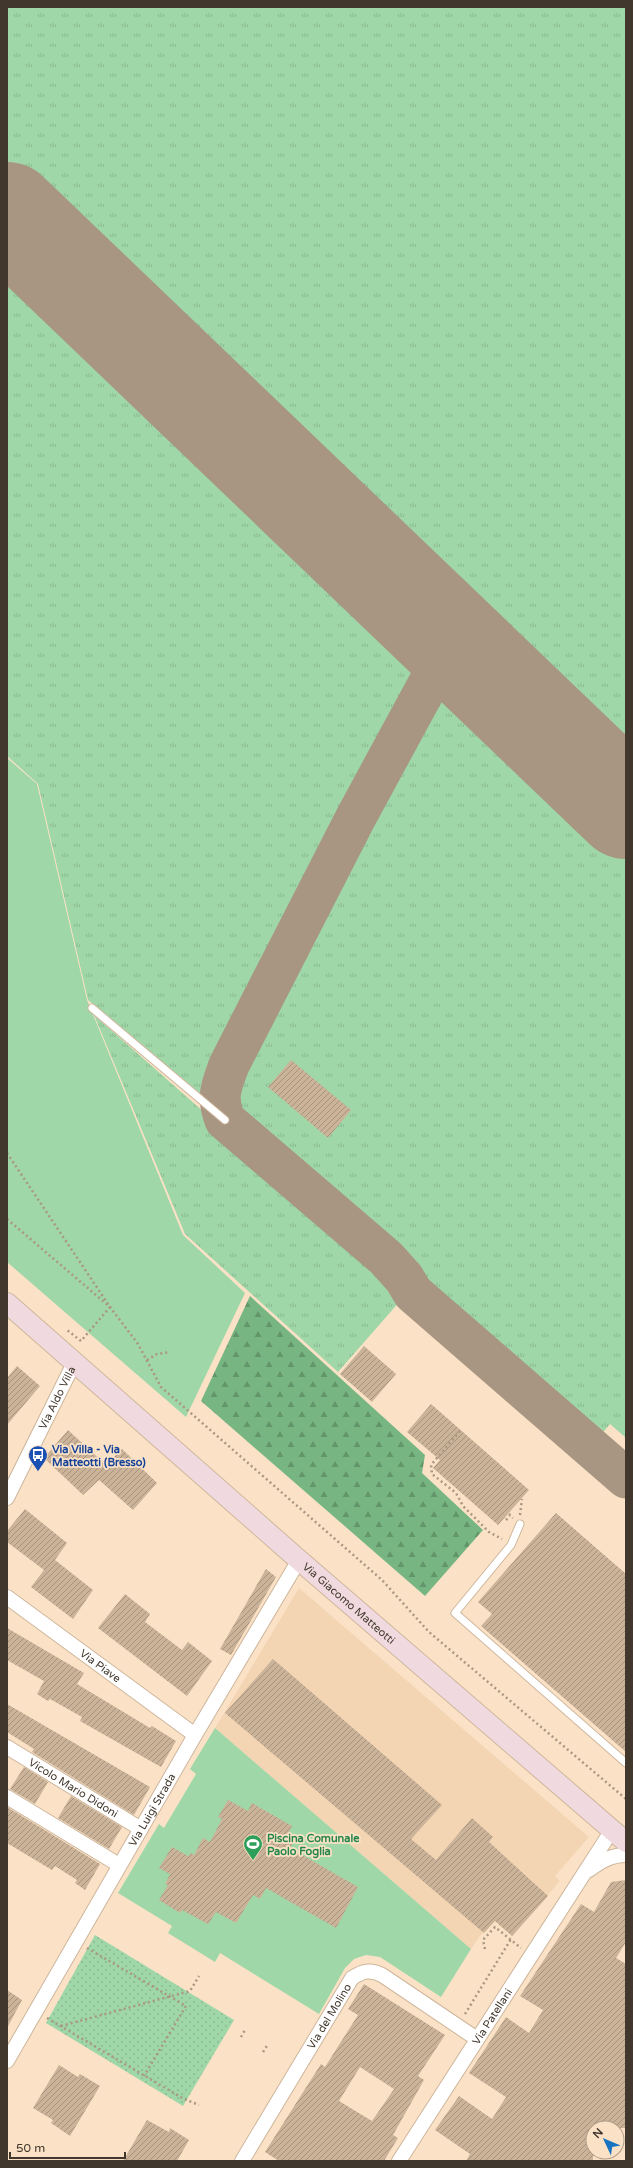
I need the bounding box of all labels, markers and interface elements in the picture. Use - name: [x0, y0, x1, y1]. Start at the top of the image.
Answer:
- street label: Via Aldo Villa: [36, 1364, 78, 1432]
- place label: Via Villa - Via Matteotti (Bresso): [52, 1443, 146, 1469]
- bus stop icon: Via Villa - Via Matteotti (Bresso): [27, 1444, 49, 1472]
- street label: Via Giacomo Matteotti: [300, 1560, 398, 1647]
- street label: Via Piave: [77, 1647, 123, 1685]
- street label: Vicolo Mario Didoni: [26, 1756, 120, 1820]
- street label: Via Luigi Strada: [126, 1771, 178, 1849]
- place label: Piscina Comunale Paolo Foglia: [267, 1832, 360, 1859]
- sports icon: Piscina Comunale Paolo Foglia: [242, 1833, 264, 1861]
- street label: Via del Molino: [305, 1981, 354, 2052]
- street label: Via Patellani: [470, 1986, 515, 2047]
- north arrow: [585, 2120, 625, 2160]
- text: N: [590, 2126, 606, 2141]
- scale bar: [10, 2134, 125, 2160]
- text: 50 m: [16, 2141, 45, 2155]

